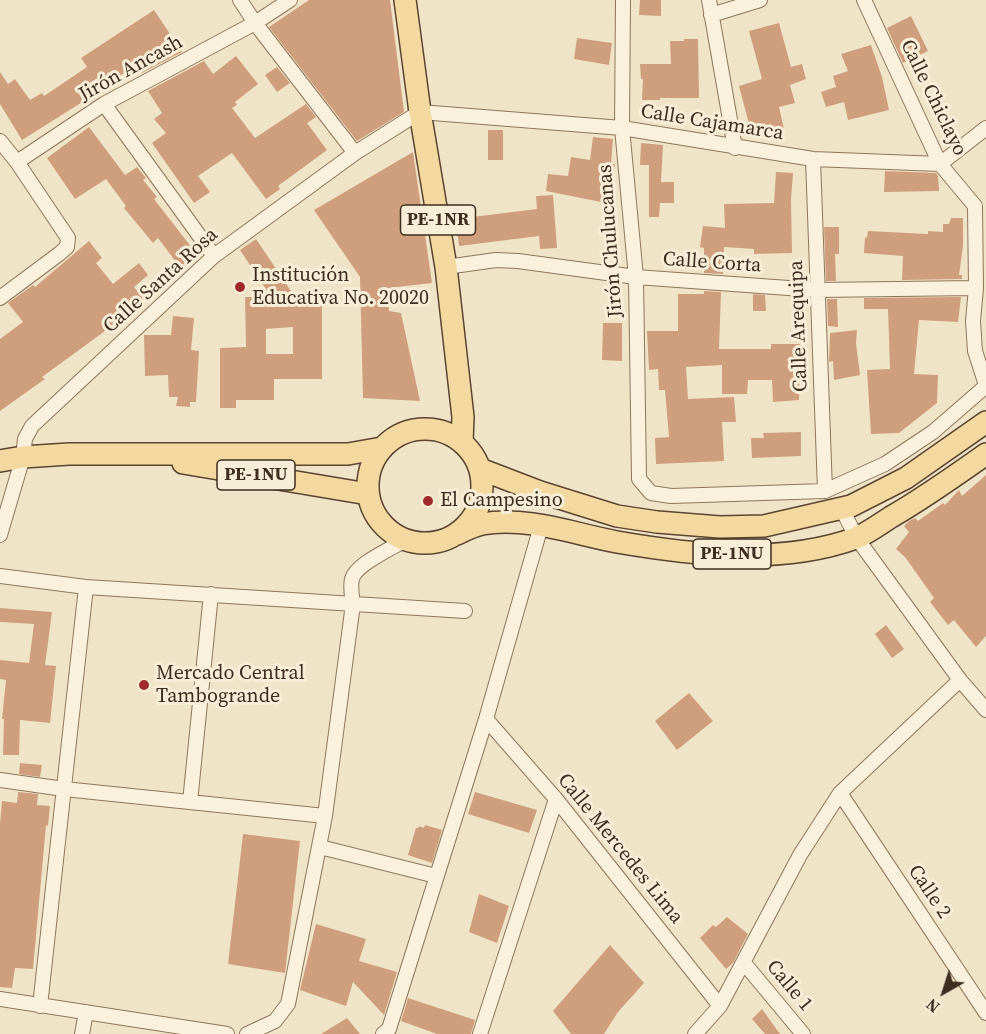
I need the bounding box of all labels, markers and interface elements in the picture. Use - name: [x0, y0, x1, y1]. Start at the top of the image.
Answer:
- street label: Jirón Ancash: [75, 31, 187, 107]
- street label: Calle Chiclayo: [895, 36, 971, 160]
- street label: Calle Cajamarca: [639, 100, 785, 146]
- street label: Jirón Chulucanas: [594, 164, 628, 318]
- road number: PE-1NR: [400, 205, 476, 235]
- street label: Calle Santa Rosa: [99, 223, 223, 339]
- street label: Calle Corta: [662, 248, 762, 278]
- street label: Calle Arequipa: [785, 260, 813, 392]
- place label: Institución Educativa No. 20020: [252, 264, 429, 311]
- marker: Institución Educativa No. 20020: [233, 280, 247, 294]
- road number: PE-1NU: [217, 460, 295, 490]
- place label: El Campesino: [440, 489, 563, 513]
- marker: El Campesino: [421, 494, 435, 508]
- road number: PE-1NU: [693, 539, 771, 569]
- place label: Mercado Central Tambogrande: [156, 662, 305, 709]
- marker: Mercado Central Tambogrande: [137, 678, 151, 692]
- street label: Calle Mercedes Lima: [552, 769, 688, 929]
- street label: Calle 2: [902, 861, 956, 923]
- street label: Calle 1: [761, 955, 817, 1017]
- north arrow: [914, 962, 974, 1022]
- text: N: [921, 994, 944, 1018]

